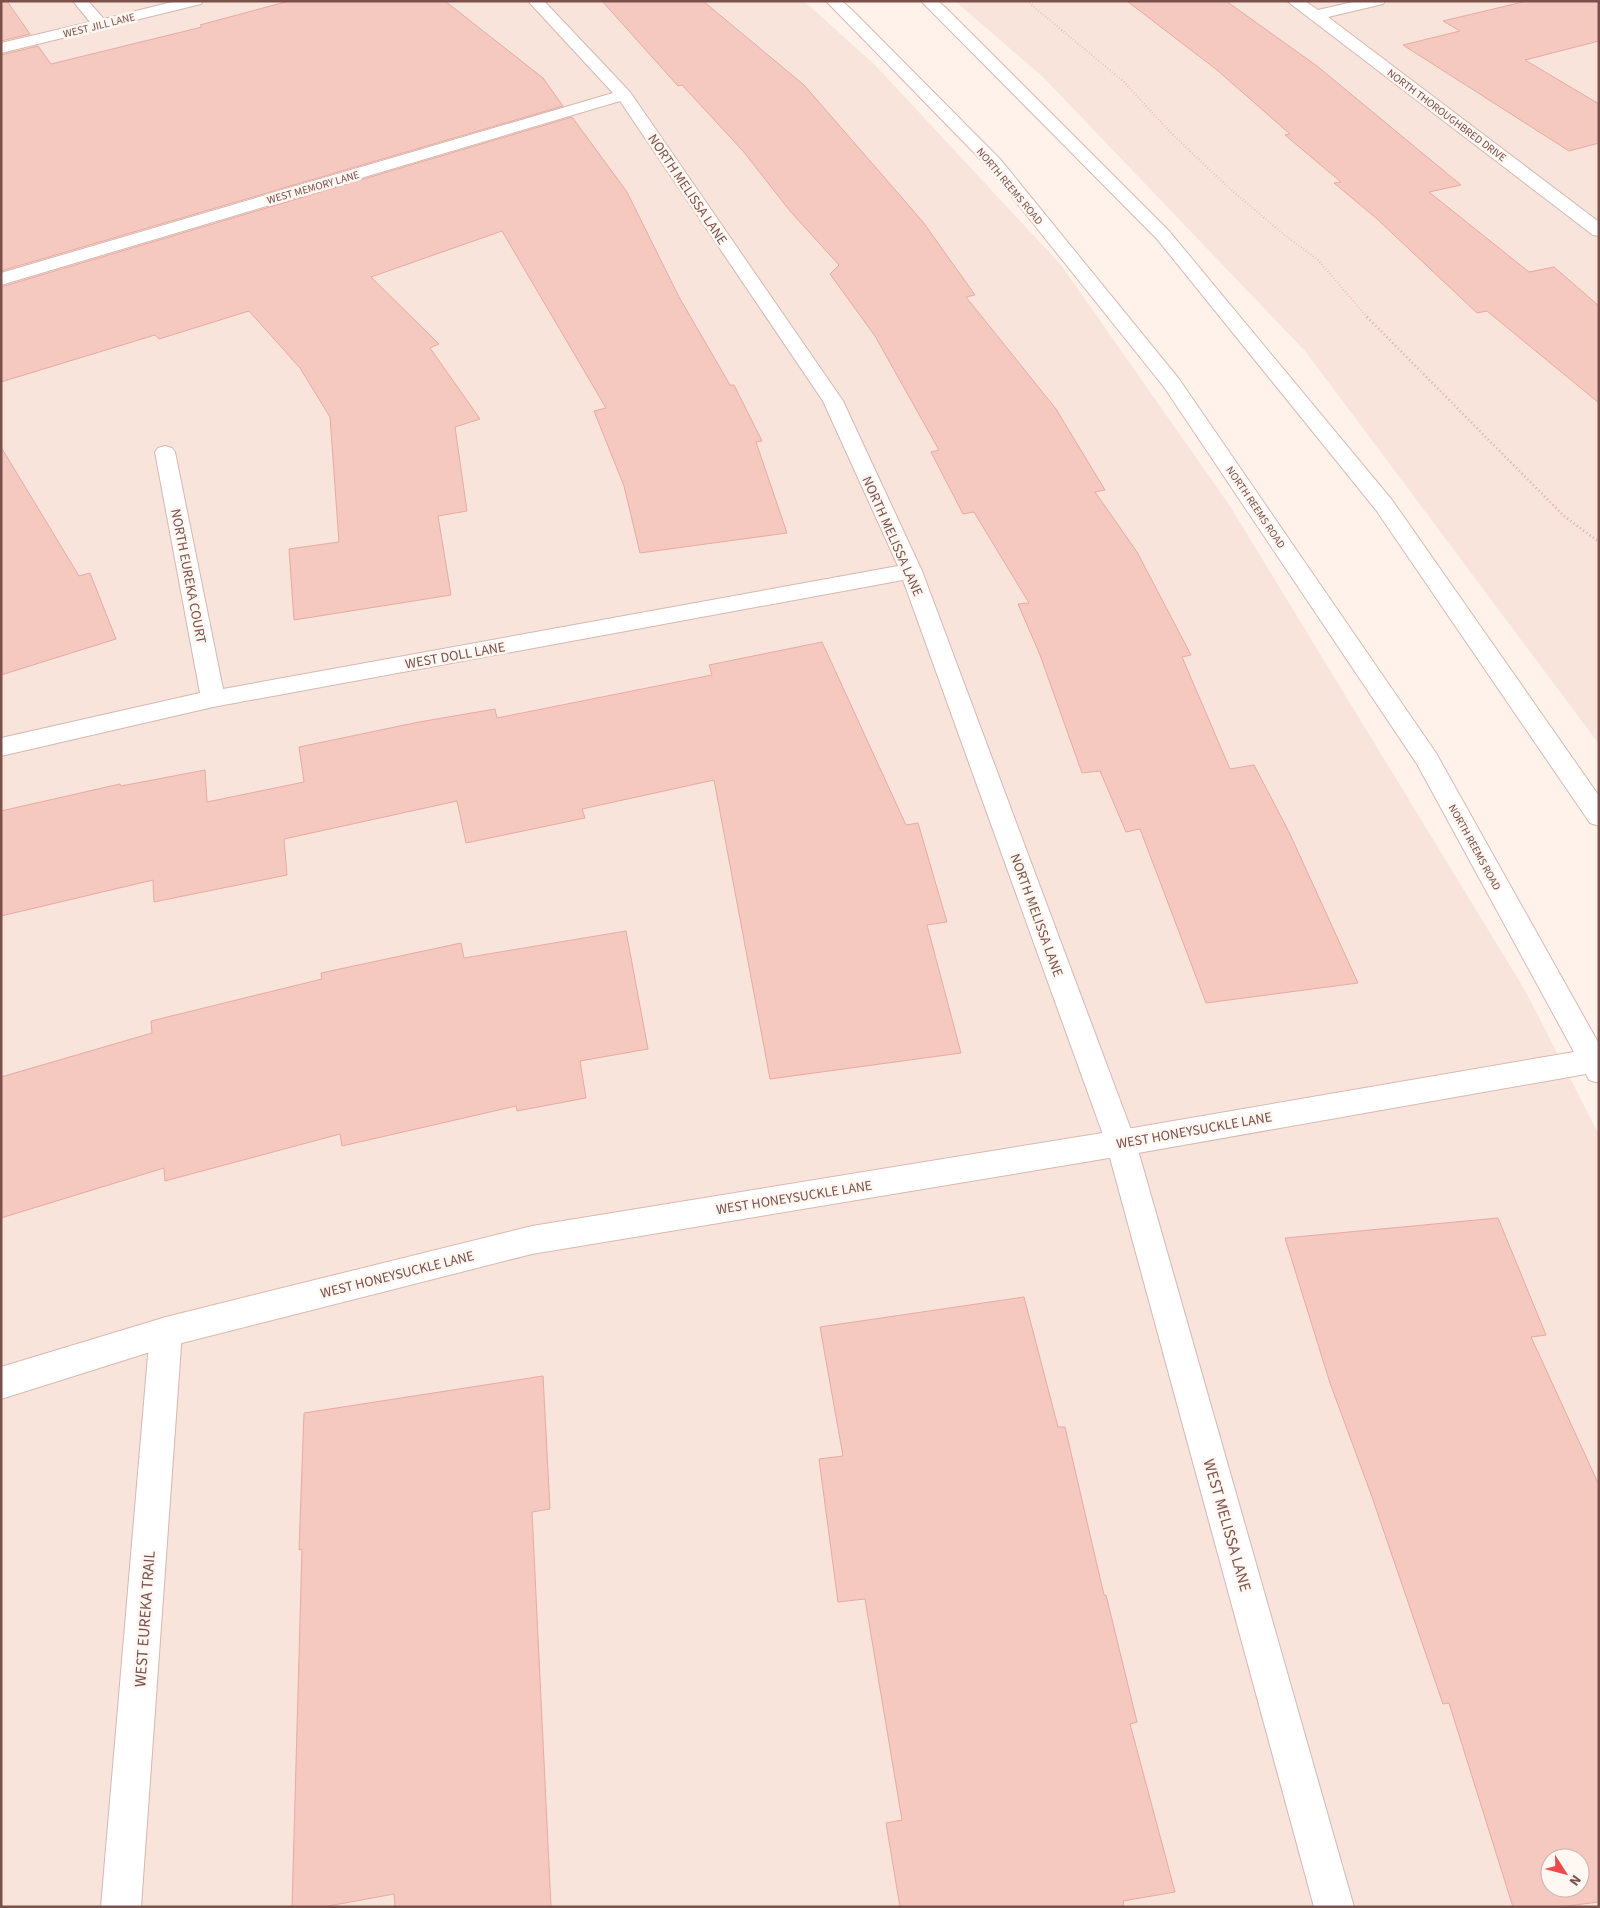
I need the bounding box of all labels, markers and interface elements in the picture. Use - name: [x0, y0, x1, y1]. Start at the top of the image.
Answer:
- street label: WEST JILL LANE: [62, 9, 137, 42]
- street label: NORTH THOROUGHBRED DRIVE: [1384, 66, 1510, 165]
- street label: NORTH MELISSA LANE: [643, 130, 732, 249]
- street label: NORTH REEMS ROAD: [973, 145, 1046, 228]
- street label: WEST MEMORY LANE: [265, 167, 361, 208]
- street label: NORTH REEMS ROAD: [1223, 463, 1289, 551]
- street label: NORTH MELISSA LANE: [857, 473, 928, 600]
- street label: NORTH EUREKA COURT: [165, 507, 211, 646]
- street label: WEST DOLL LANE: [404, 637, 507, 675]
- street label: NORTH REEMS ROAD: [1445, 802, 1504, 893]
- street label: NORTH MELISSA LANE: [1004, 851, 1068, 980]
- street label: WEST HONEYSUCKLE LANE: [1115, 1107, 1274, 1155]
- street label: WEST HONEYSUCKLE LANE: [715, 1176, 874, 1220]
- street label: WEST HONEYSUCKLE LANE: [318, 1246, 476, 1304]
- street label: WEST MELISSA LANE: [1198, 1456, 1257, 1594]
- street label: WEST EUREKA TRAIL: [129, 1550, 161, 1688]
- north arrow: [1540, 1848, 1590, 1898]
- text: N: [1564, 1870, 1586, 1890]

